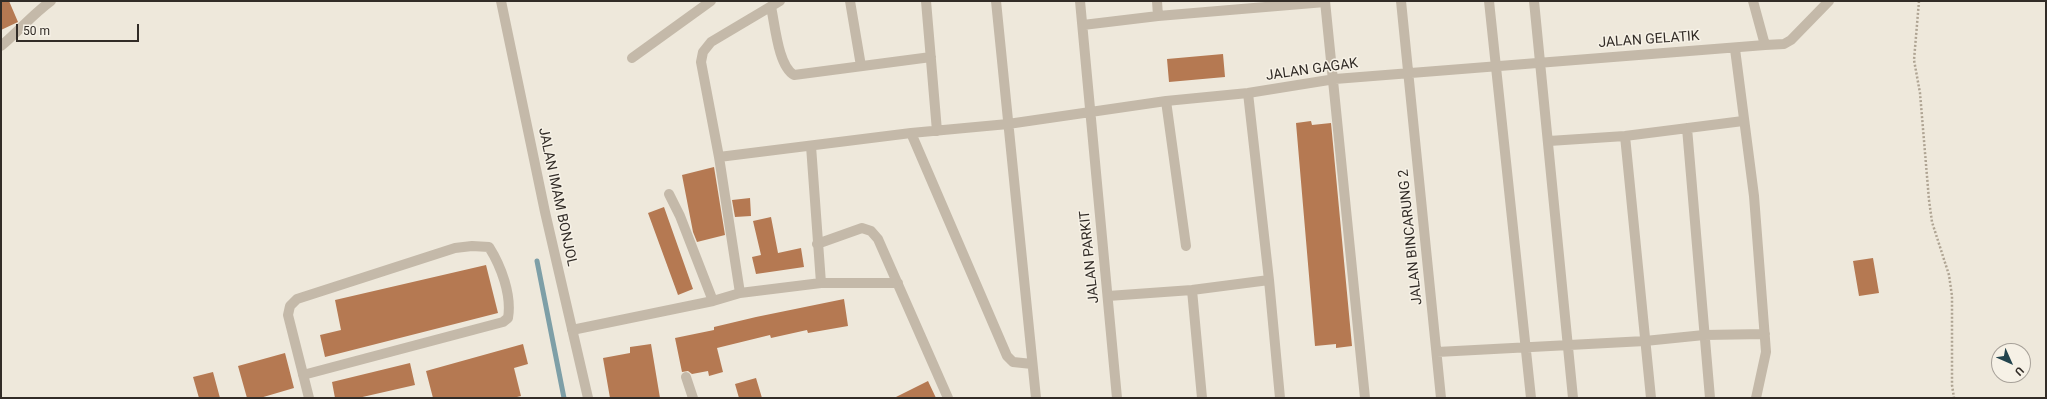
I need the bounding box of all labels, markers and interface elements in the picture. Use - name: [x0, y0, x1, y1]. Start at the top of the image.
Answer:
- scale bar: [18, 16, 141, 42]
- text: 50 m: [23, 24, 50, 38]
- street label: JALAN GELATIK: [1598, 28, 1700, 52]
- street label: JALAN GAGAK: [1265, 55, 1359, 85]
- street label: JALAN IMAM BONJOL: [534, 126, 580, 268]
- street label: JALAN BINCARUNG 2: [1396, 168, 1426, 306]
- street label: JALAN PARKIT: [1077, 210, 1103, 304]
- north arrow: [1991, 343, 2031, 383]
- text: U: [2012, 364, 2026, 378]

